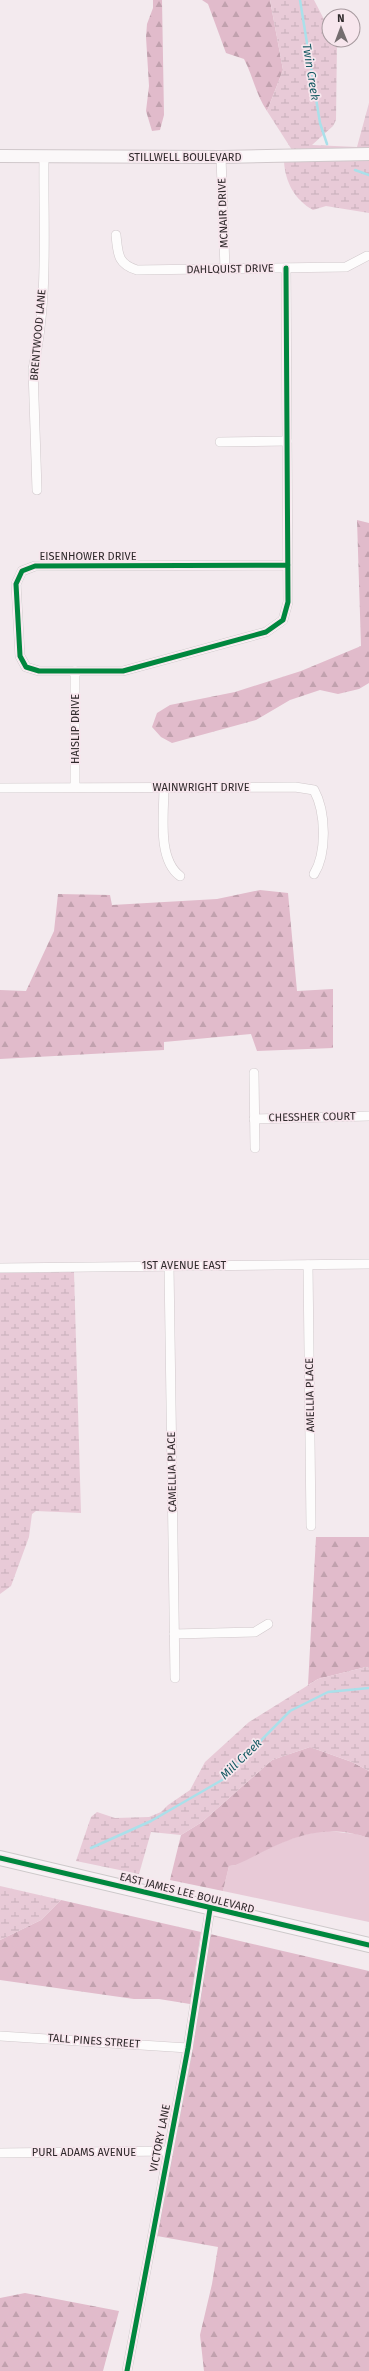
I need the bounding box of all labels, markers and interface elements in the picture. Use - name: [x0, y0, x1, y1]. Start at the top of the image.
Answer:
- north arrow: [321, 8, 361, 48]
- text: N: [337, 12, 345, 25]
- water label: Twin Creek: [300, 43, 322, 102]
- street label: STILLWELL BOULEVARD: [129, 151, 242, 164]
- street label: MCNAIR DRIVE: [215, 178, 231, 248]
- street label: DAHLQUIST DRIVE: [186, 262, 274, 276]
- street label: BRENTWOOD LANE: [28, 289, 48, 381]
- street label: EISENHOWER DRIVE: [39, 550, 137, 563]
- street label: HAISLIP DRIVE: [69, 694, 82, 764]
- street label: WAINWRIGHT DRIVE: [152, 781, 250, 794]
- street label: CHESSHER COURT: [268, 1110, 356, 1124]
- street label: 1ST AVENUE EAST: [142, 1259, 227, 1272]
- street label: AMELLIA PLACE: [303, 1358, 317, 1432]
- street label: CAMELLIA PLACE: [165, 1432, 179, 1512]
- water label: Mill Creek: [217, 1736, 265, 1782]
- street label: EAST JAMES LEE BOULEVARD: [118, 1870, 256, 1916]
- street label: TALL PINES STREET: [47, 2031, 141, 2051]
- street label: VICTORY LANE: [147, 2103, 173, 2173]
- street label: PURL ADAMS AVENUE: [32, 2146, 136, 2159]

